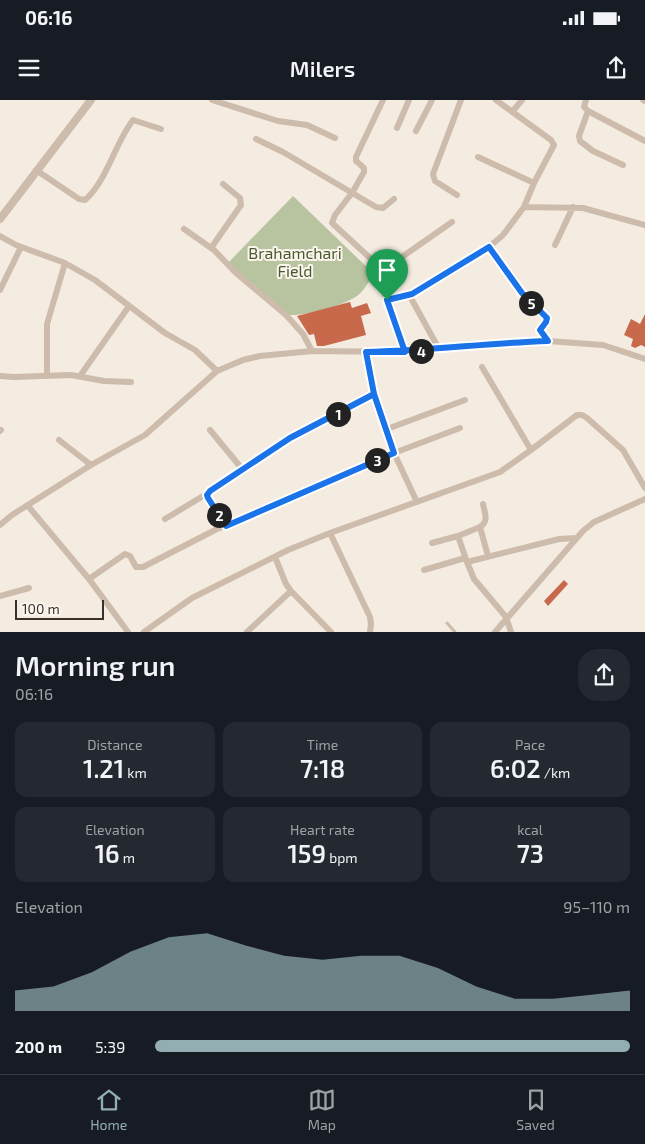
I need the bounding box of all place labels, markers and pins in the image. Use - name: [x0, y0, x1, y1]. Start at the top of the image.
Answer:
- pin: [366, 249, 408, 300]
- pin: 5: [518, 290, 544, 316]
- pin: 4: [408, 338, 434, 364]
- pin: 1: [326, 402, 350, 426]
- pin: 3: [364, 448, 390, 472]
- pin: 2: [206, 502, 232, 528]

